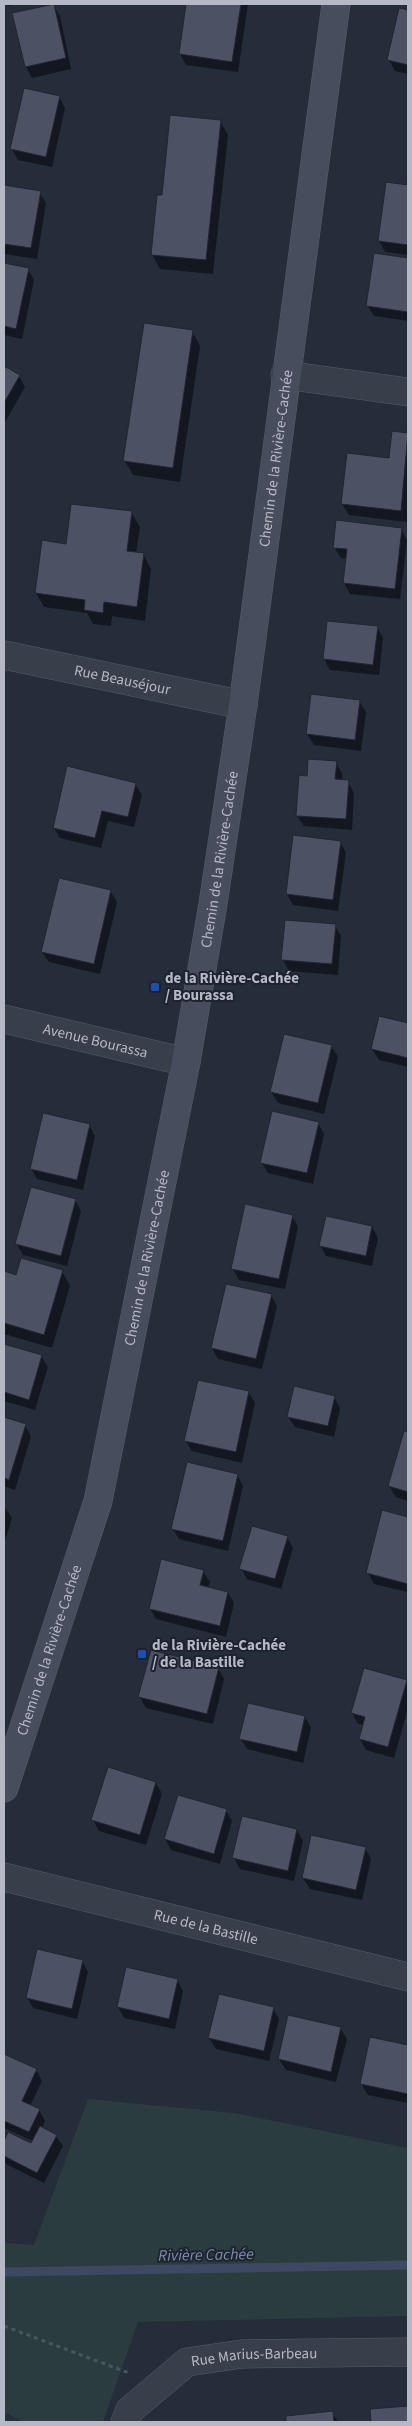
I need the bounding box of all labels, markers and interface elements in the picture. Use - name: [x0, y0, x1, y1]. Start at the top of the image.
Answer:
- street label: Chemin de la Rivière-Cachée: [254, 369, 298, 548]
- street label: Rue Beauséjour: [72, 660, 173, 701]
- street label: Chemin de la Rivière-Cachée: [196, 770, 244, 950]
- place label: de la Rivière-Cachée / Bourassa: [165, 968, 299, 1006]
- marker: de la Rivière-Cachée / Bourassa: [149, 981, 161, 993]
- street label: Avenue Bourassa: [41, 1019, 150, 1064]
- street label: Chemin de la Rivière-Cachée: [119, 1168, 175, 1348]
- street label: Chemin de la Rivière-Cachée: [12, 1562, 87, 1738]
- place label: de la Rivière-Cachée / de la Bastille: [152, 1635, 286, 1673]
- marker: de la Rivière-Cachée / de la Bastille: [136, 1648, 148, 1660]
- street label: Rue de la Bastille: [151, 1904, 260, 1950]
- water label: Rivière Cachée: [158, 2243, 254, 2267]
- street label: Rue Marius-Barbeau: [190, 2343, 317, 2372]

